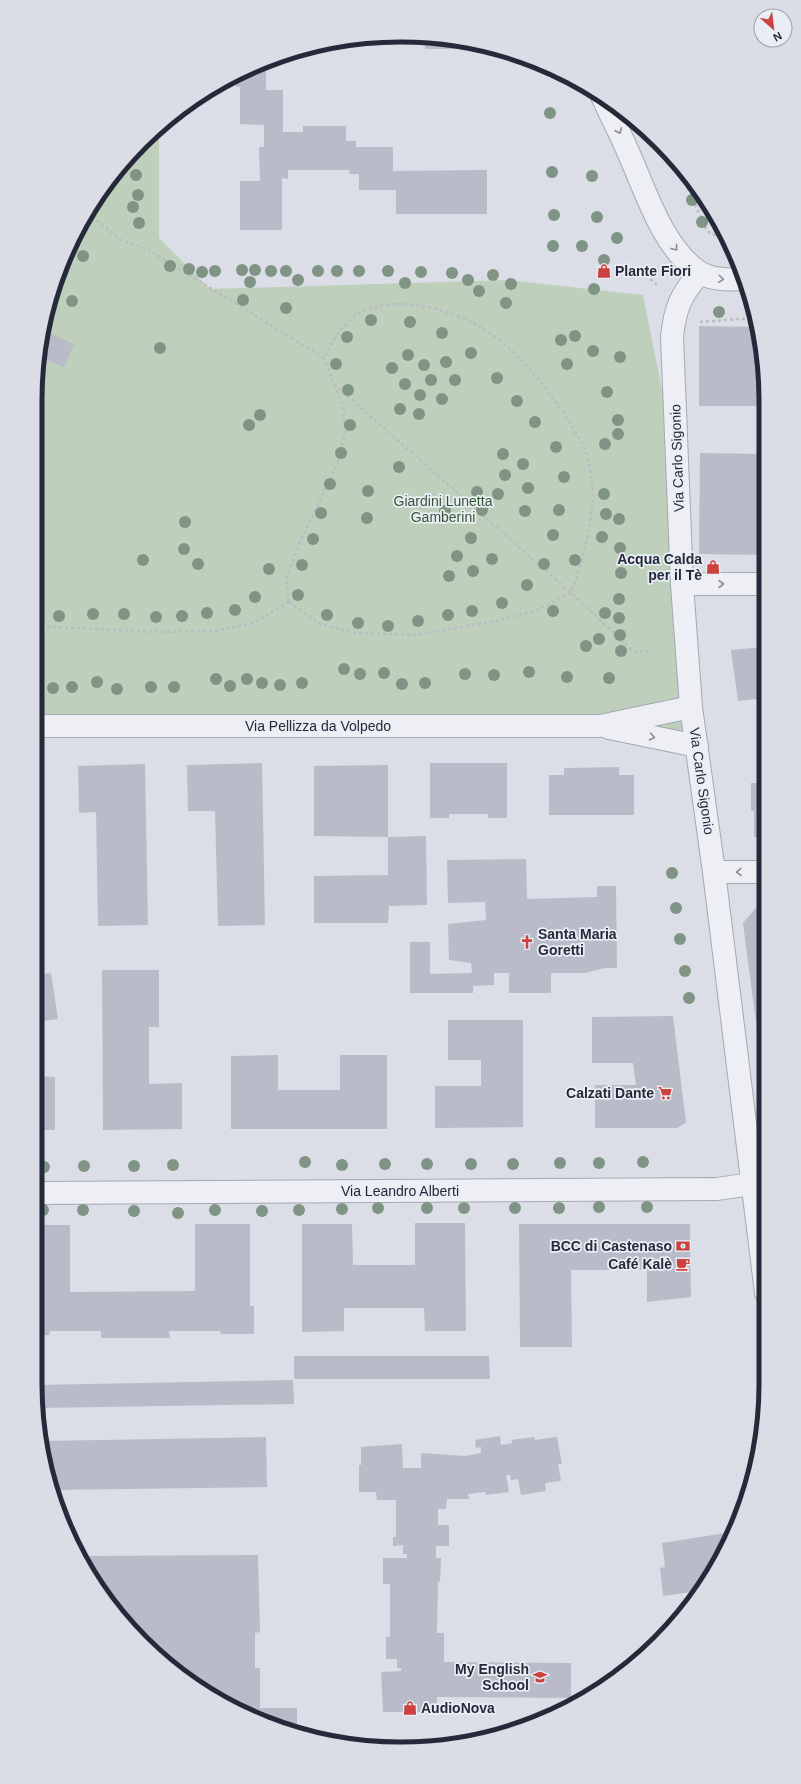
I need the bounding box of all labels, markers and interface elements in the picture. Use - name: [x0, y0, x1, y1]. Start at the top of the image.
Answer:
- north arrow: [753, 8, 793, 48]
- text: N: [771, 30, 784, 44]
- one-way arrow: [614, 127, 622, 135]
- one-way arrow: [670, 244, 677, 251]
- shop icon: Plante Fiori: [596, 263, 612, 279]
- place label: Plante Fiori: [615, 263, 691, 279]
- one-way arrow: [718, 274, 724, 283]
- street label: Via Carlo Sigonio: [667, 404, 687, 512]
- park label: Giardini Lunetta Gamberini: [394, 493, 493, 525]
- place label: Acqua Calda per il Tè: [617, 551, 702, 583]
- shop icon: Acqua Calda per il Tè: [705, 559, 721, 575]
- one-way arrow: [718, 580, 724, 588]
- street label: Via Pellizza da Volpedo: [245, 718, 391, 734]
- street label: Via Carlo Sigonio: [687, 726, 717, 836]
- one-way arrow: [649, 733, 655, 741]
- one-way arrow: [736, 868, 742, 876]
- place label: Santa Maria Goretti: [538, 926, 617, 958]
- church icon: Santa Maria Goretti: [519, 934, 535, 950]
- place label: Calzati Dante: [566, 1085, 654, 1101]
- supermarket icon: Calzati Dante: [657, 1085, 673, 1101]
- street label: Via Leandro Alberti: [341, 1183, 459, 1199]
- place label: BCC di Castenaso: [551, 1238, 672, 1254]
- bank icon: BCC di Castenaso: [675, 1238, 691, 1254]
- place label: Café Kalè: [608, 1256, 672, 1272]
- cafe icon: Café Kalè: [675, 1256, 691, 1272]
- place label: My English School: [455, 1661, 529, 1693]
- school or university icon: My English School: [532, 1669, 548, 1685]
- shop icon: AudioNova: [402, 1700, 418, 1716]
- place label: AudioNova: [421, 1700, 495, 1716]

